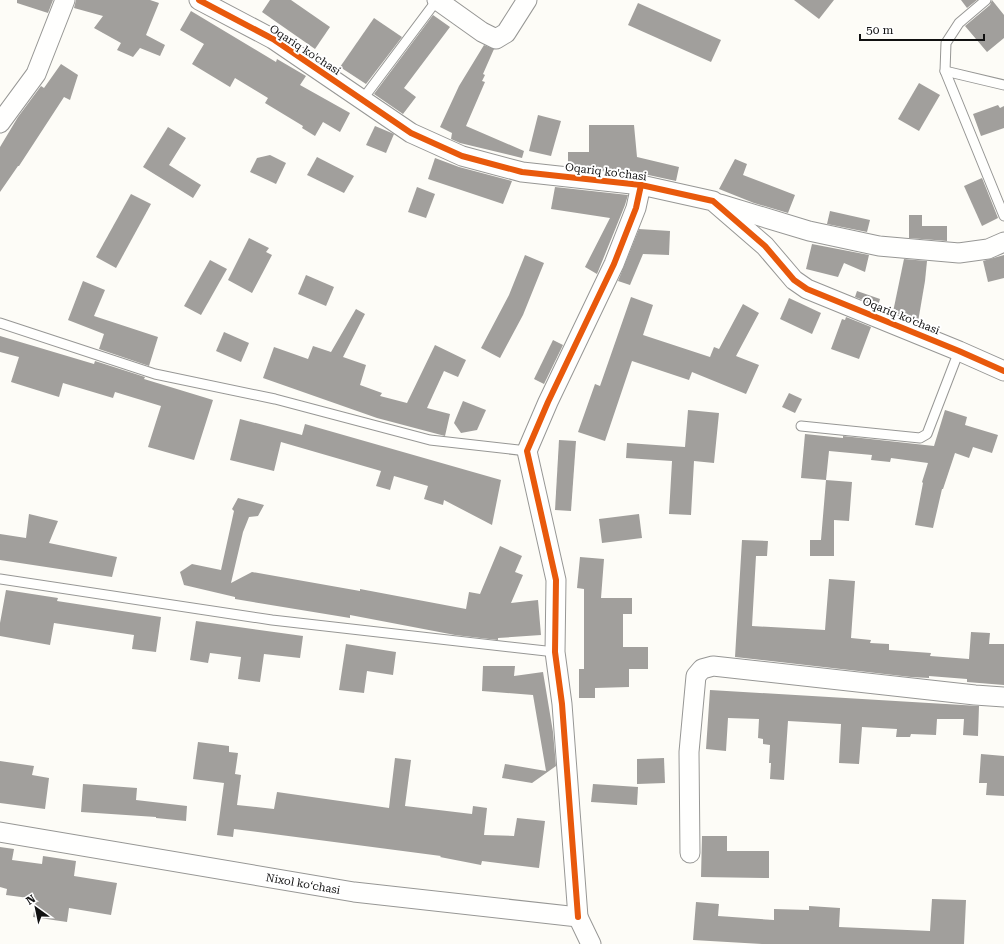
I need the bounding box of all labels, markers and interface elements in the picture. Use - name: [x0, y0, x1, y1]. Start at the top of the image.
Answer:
- scale bar: [860, 16, 984, 42]
- street label: Oqariq ko'chasi: [267, 22, 343, 78]
- text: 50 m: [866, 23, 893, 37]
- street label: Oqariq ko'chasi: [564, 161, 648, 184]
- street label: Oqariq ko'chasi: [861, 295, 942, 338]
- street label: Nixol koʻchasi: [265, 871, 342, 897]
- north arrow: [16, 888, 56, 928]
- text: N: [24, 892, 38, 908]

